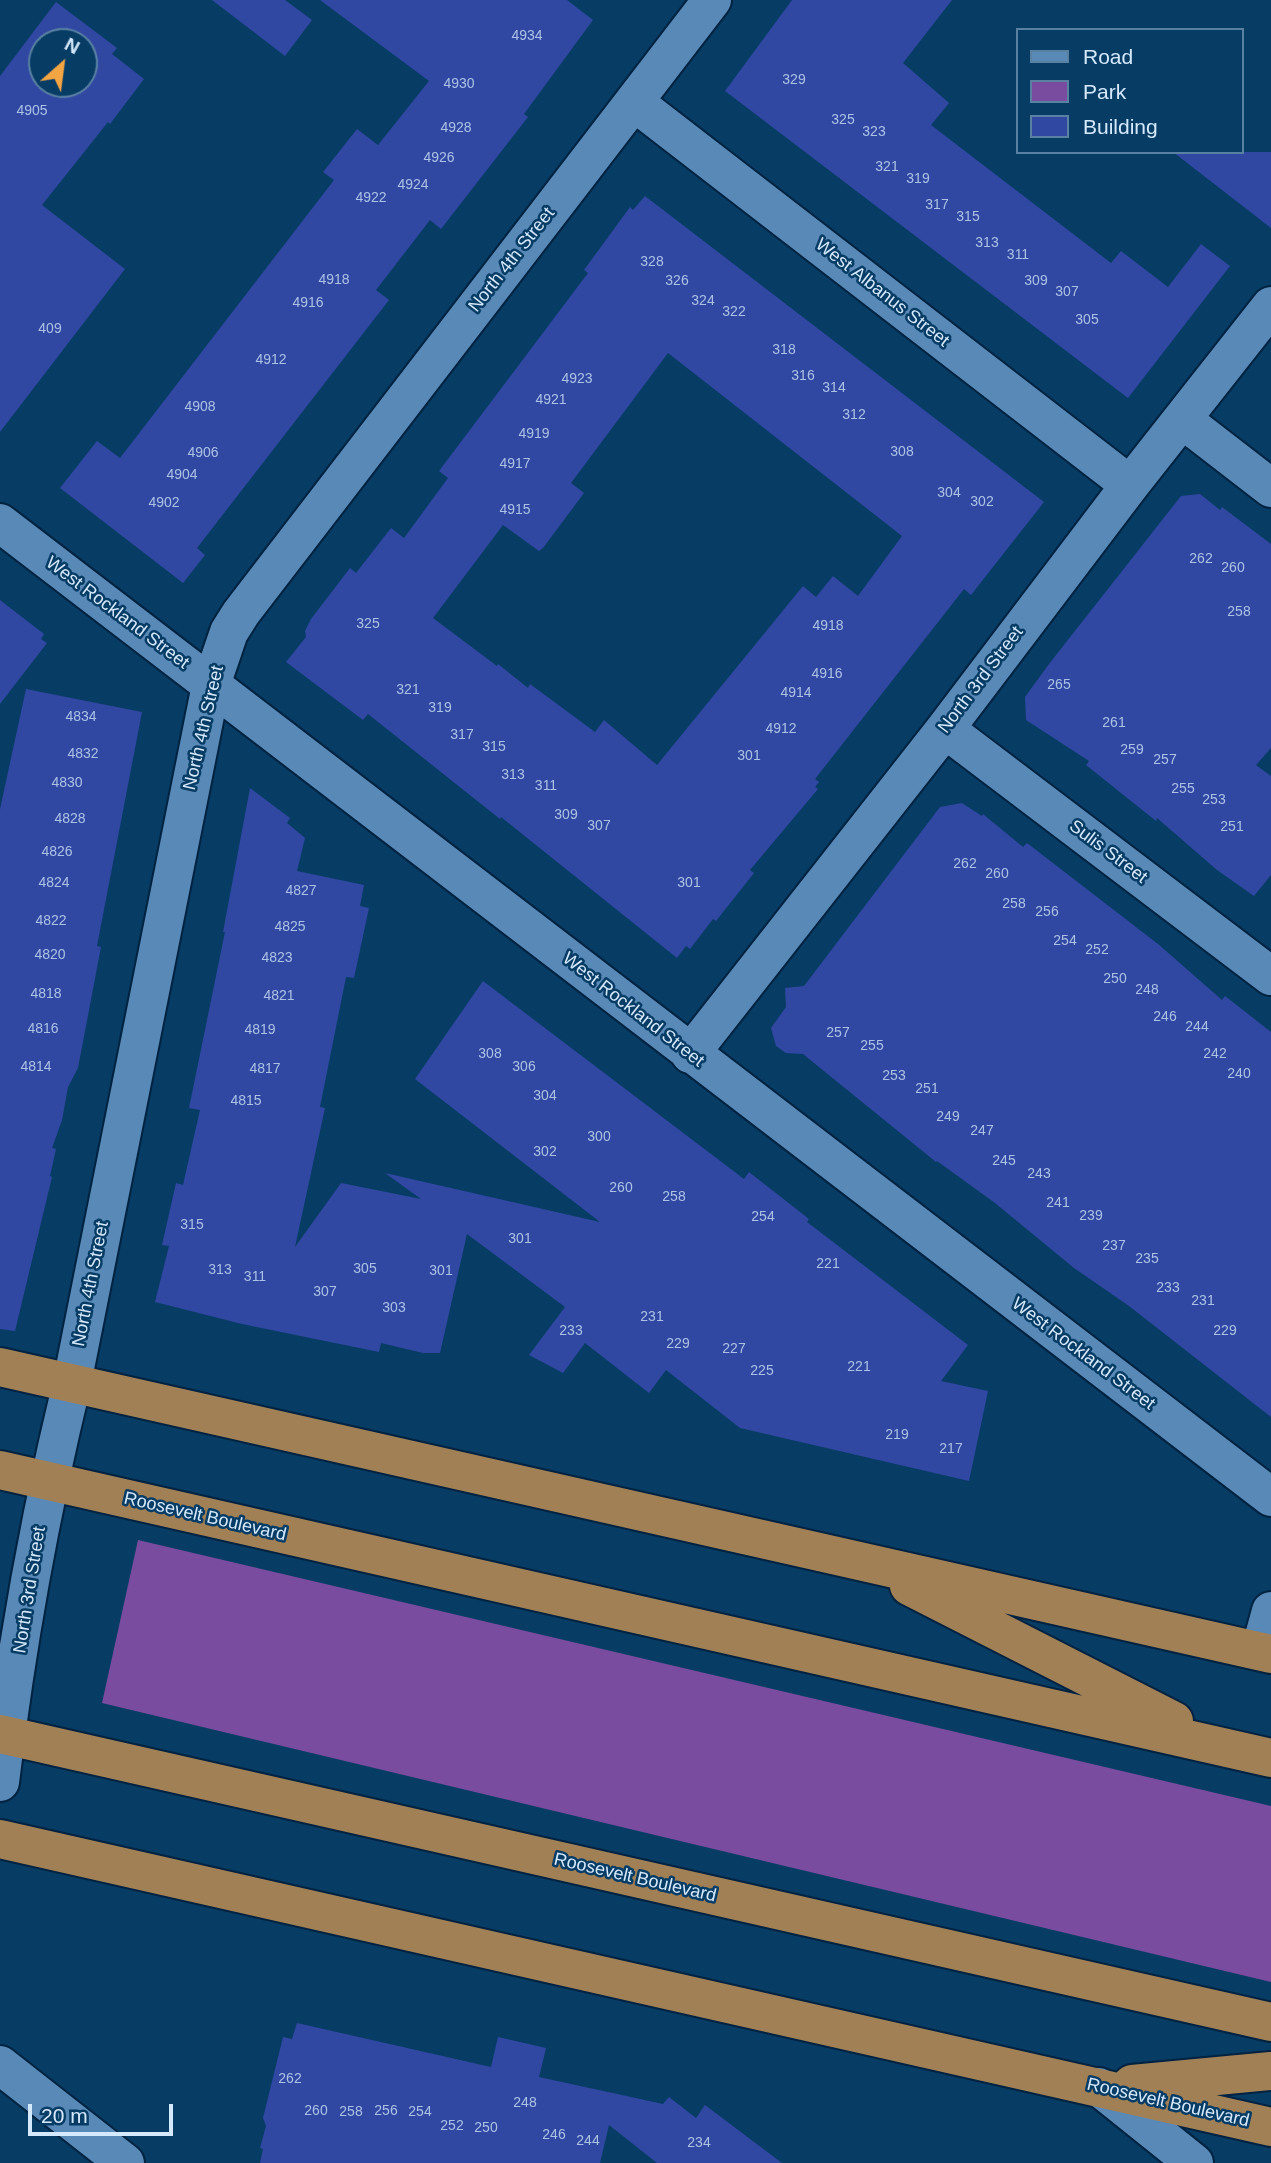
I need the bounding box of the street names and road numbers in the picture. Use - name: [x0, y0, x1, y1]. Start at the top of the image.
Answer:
- street label: North 4th Street: [464, 203, 560, 317]
- street label: West Albanus Street: [811, 234, 953, 352]
- street label: West Rockland Street: [41, 552, 193, 674]
- street label: North 3rd Street: [934, 622, 1028, 738]
- street label: North 4th Street: [179, 664, 229, 792]
- street label: Sulis Street: [1065, 816, 1151, 888]
- street label: West Rockland Street: [558, 948, 708, 1072]
- street label: North 4th Street: [68, 1220, 114, 1348]
- street label: West Rockland Street: [1007, 1293, 1159, 1415]
- street label: Roosevelt Boulevard: [122, 1488, 288, 1546]
- street label: North 3rd Street: [9, 1525, 51, 1655]
- street label: Roosevelt Boulevard: [552, 1849, 718, 1907]
- street label: Roosevelt Boulevard: [1085, 2074, 1251, 2132]

